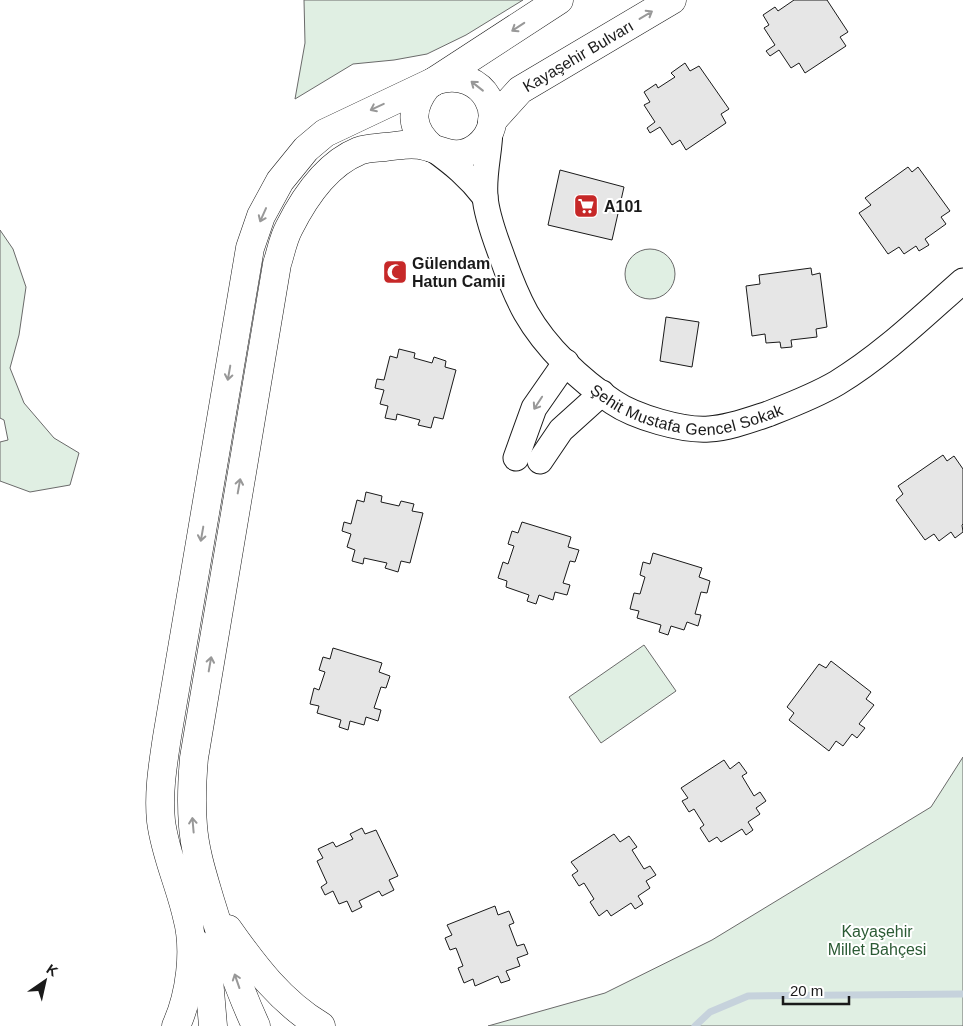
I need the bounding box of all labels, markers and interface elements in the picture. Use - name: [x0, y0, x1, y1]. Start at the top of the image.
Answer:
- one-way arrow: [638, 10, 652, 20]
- street label: Kayaşehir Bulvarı: [520, 17, 636, 95]
- one-way arrow: [511, 22, 525, 32]
- one-way arrow: [470, 80, 483, 91]
- one-way arrow: [370, 103, 385, 113]
- supermarket icon: A101: [573, 193, 599, 219]
- place label: A101: [604, 198, 642, 215]
- one-way arrow: [257, 207, 267, 222]
- place label: Gülendam Hatun Camii: [412, 255, 505, 290]
- mosque icon: Gülendam Hatun Camii: [382, 259, 408, 285]
- one-way arrow: [224, 365, 234, 381]
- street label: Şehit Mustafa Gencel Sokak: [587, 381, 786, 438]
- one-way arrow: [533, 395, 543, 409]
- one-way arrow: [235, 479, 245, 495]
- one-way arrow: [196, 525, 206, 541]
- one-way arrow: [205, 656, 215, 672]
- one-way arrow: [189, 817, 198, 833]
- park label: Kayaşehir Millet Bahçesi: [828, 923, 926, 958]
- north arrow: [20, 956, 70, 1006]
- text: K: [44, 961, 61, 980]
- one-way arrow: [231, 973, 241, 989]
- scale bar: [783, 974, 849, 1006]
- text: 20 m: [790, 982, 823, 999]

